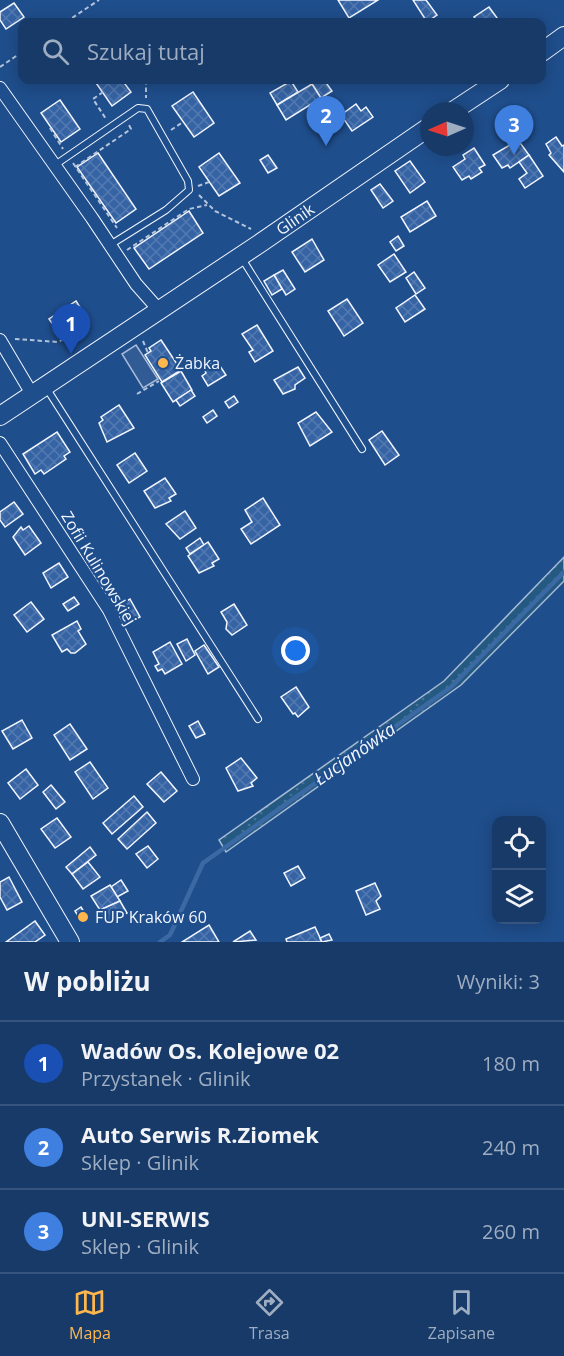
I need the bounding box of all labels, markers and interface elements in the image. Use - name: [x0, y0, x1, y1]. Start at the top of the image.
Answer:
- search box: [18, 18, 546, 84]
- icon: search: [39, 35, 72, 68]
- text: Szukaj tutaj: [87, 36, 205, 66]
- pin: 2: [306, 96, 346, 146]
- north arrow: [420, 102, 474, 156]
- pin: 3: [494, 106, 534, 155]
- street label: Glinik: [272, 198, 319, 240]
- pin: 1: [52, 304, 90, 354]
- place label: Żabka: [175, 352, 220, 374]
- marker: Żabka: [156, 356, 170, 370]
- street label: Zofii Kulinowskiej: [56, 507, 142, 629]
- your location: [281, 636, 310, 665]
- water label: Łucjanówka: [309, 716, 400, 790]
- map controls: [492, 816, 546, 924]
- button: locate: [492, 816, 546, 870]
- button: layers: [492, 870, 546, 924]
- place label: FUP Kraków 60: [95, 906, 207, 928]
- marker: FUP Kraków 60: [76, 910, 90, 924]
- text: W pobliżu: [24, 963, 151, 999]
- text: Wyniki: 3: [457, 968, 540, 995]
- text: Wadów Os. Kolejowe 02: [81, 1035, 339, 1065]
- text: 1: [38, 1050, 49, 1077]
- text: 180 m: [482, 1050, 540, 1077]
- text: Przystanek · Glinik: [81, 1065, 250, 1092]
- text: Auto Serwis R.Ziomek: [81, 1119, 319, 1149]
- text: 2: [38, 1134, 49, 1161]
- text: 240 m: [482, 1134, 540, 1161]
- text: Sklep · Glinik: [81, 1149, 199, 1176]
- text: UNI-SERWIS: [81, 1203, 210, 1233]
- text: 3: [38, 1218, 49, 1245]
- text: 260 m: [482, 1218, 540, 1245]
- text: Sklep · Glinik: [81, 1233, 199, 1260]
- tab: Mapa: [69, 1286, 111, 1344]
- tab: Trasa: [249, 1286, 290, 1344]
- tab: Zapisane: [428, 1286, 495, 1344]

